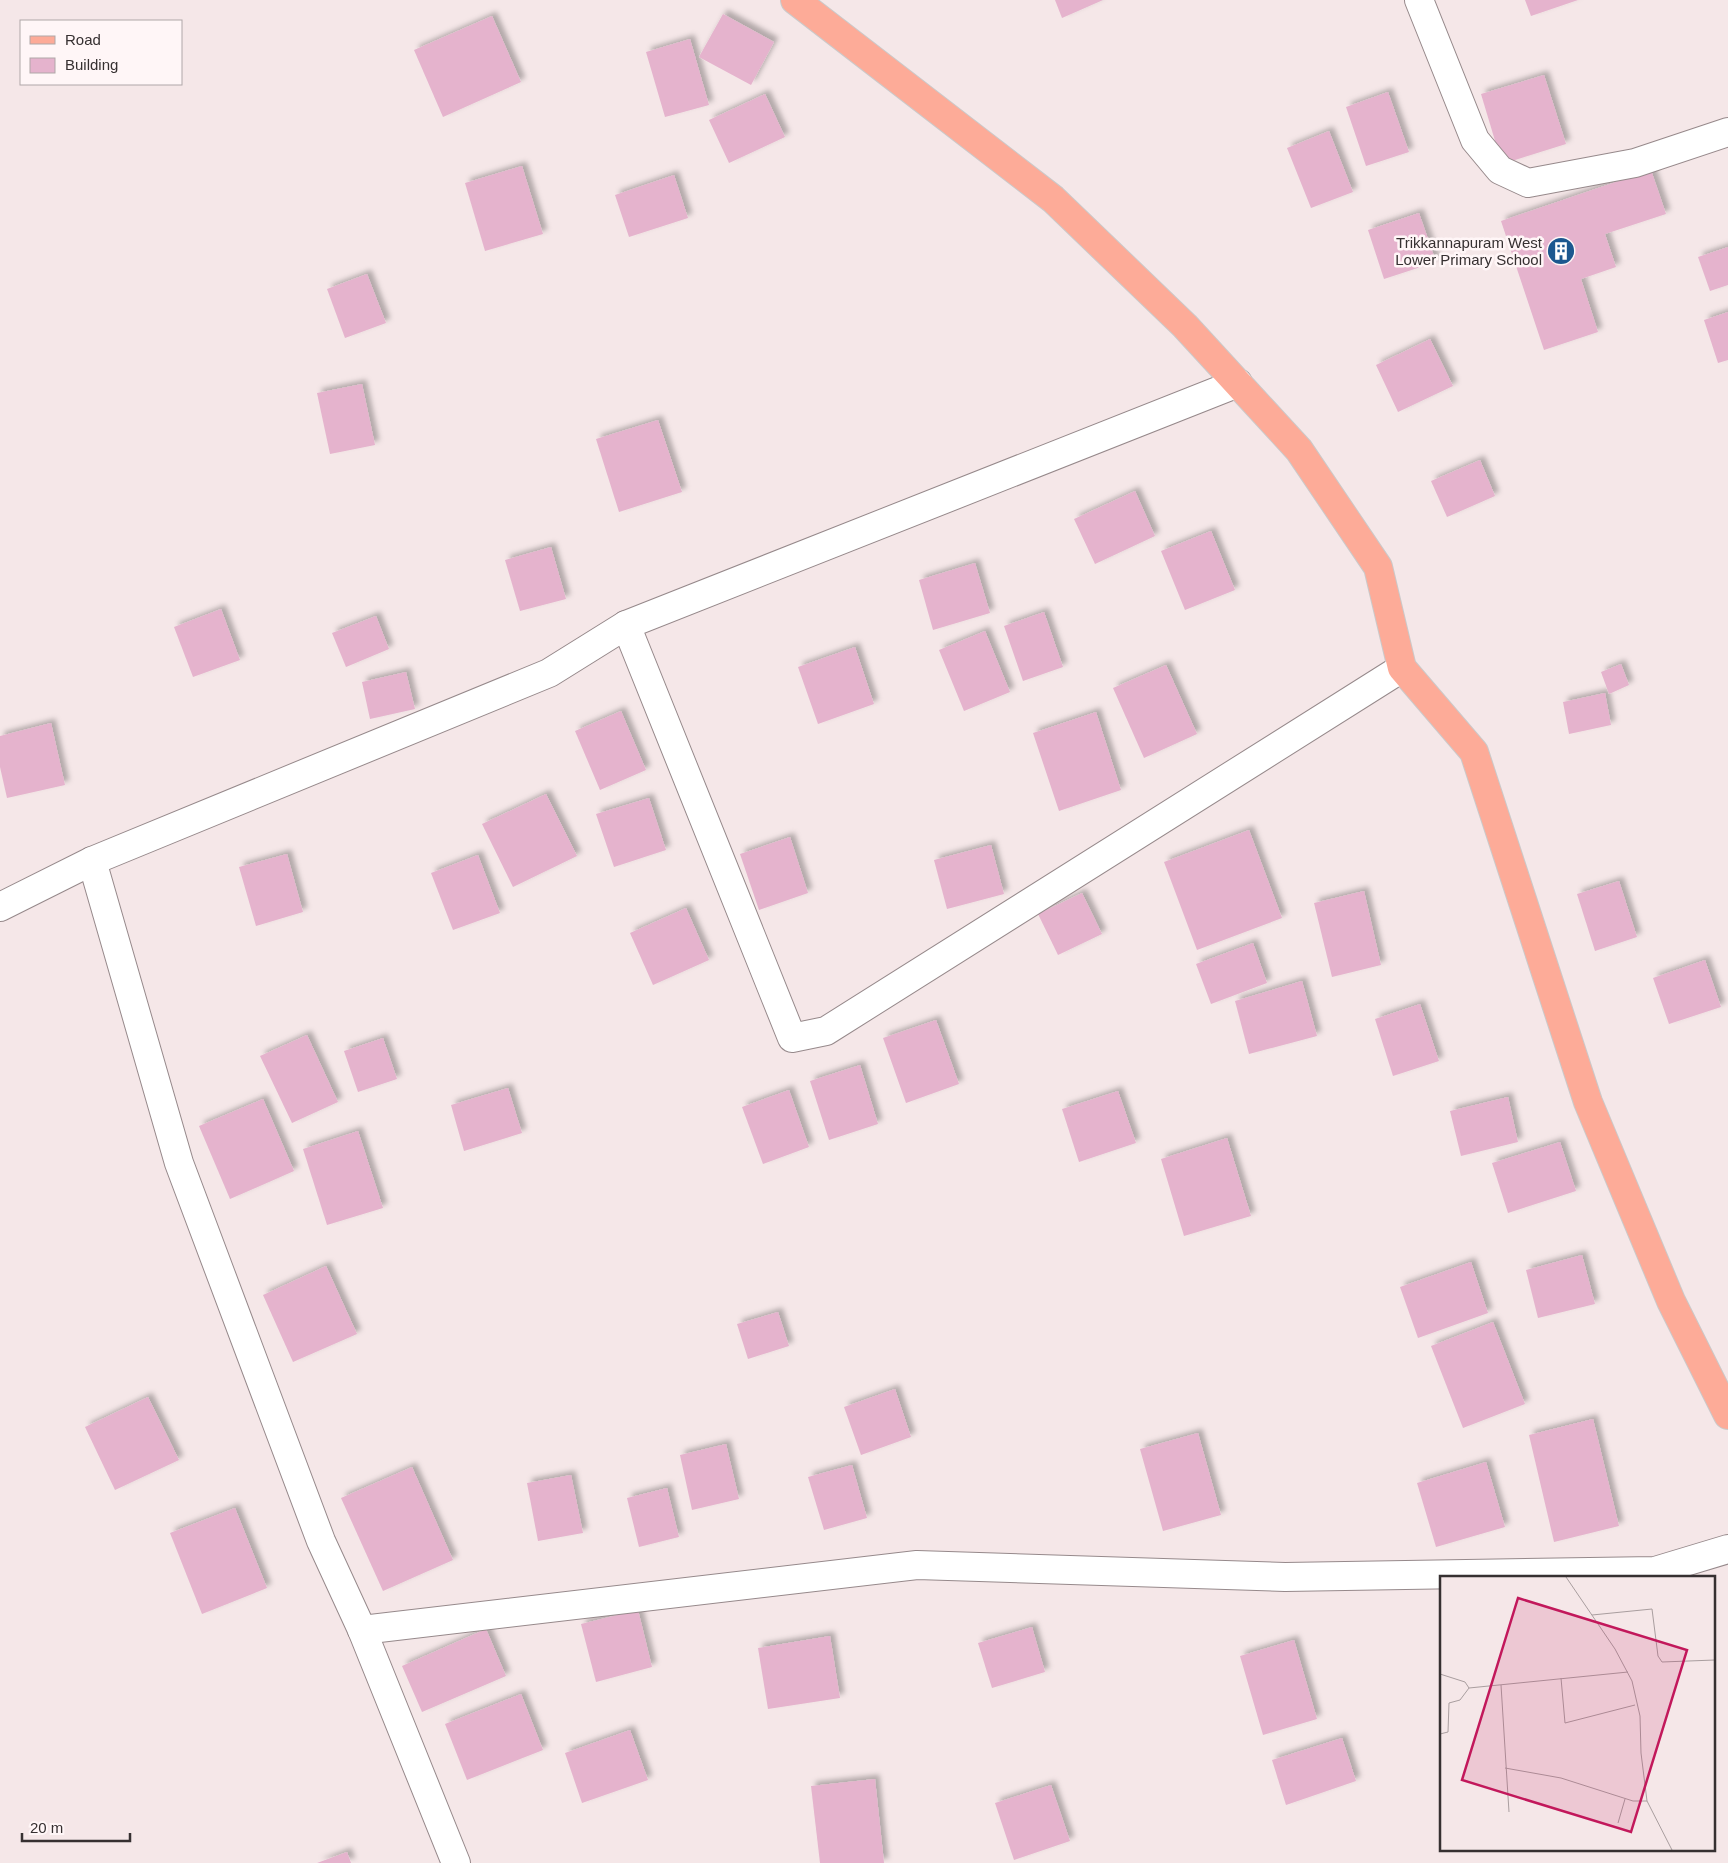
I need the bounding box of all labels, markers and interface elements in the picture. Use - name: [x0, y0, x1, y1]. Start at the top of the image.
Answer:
- legend: [20, 20, 182, 85]
- text: Road: [65, 31, 101, 48]
- text: Building: [65, 56, 118, 73]
- place label: Trikkannapuram West Lower Primary School: [1395, 234, 1543, 268]
- building icon: Trikkannapuram West Lower Primary School: [1546, 236, 1576, 266]
- inset map: [1440, 1576, 1716, 1850]
- scale bar: [22, 1810, 130, 1842]
- text: 20 m: [30, 1819, 63, 1836]

